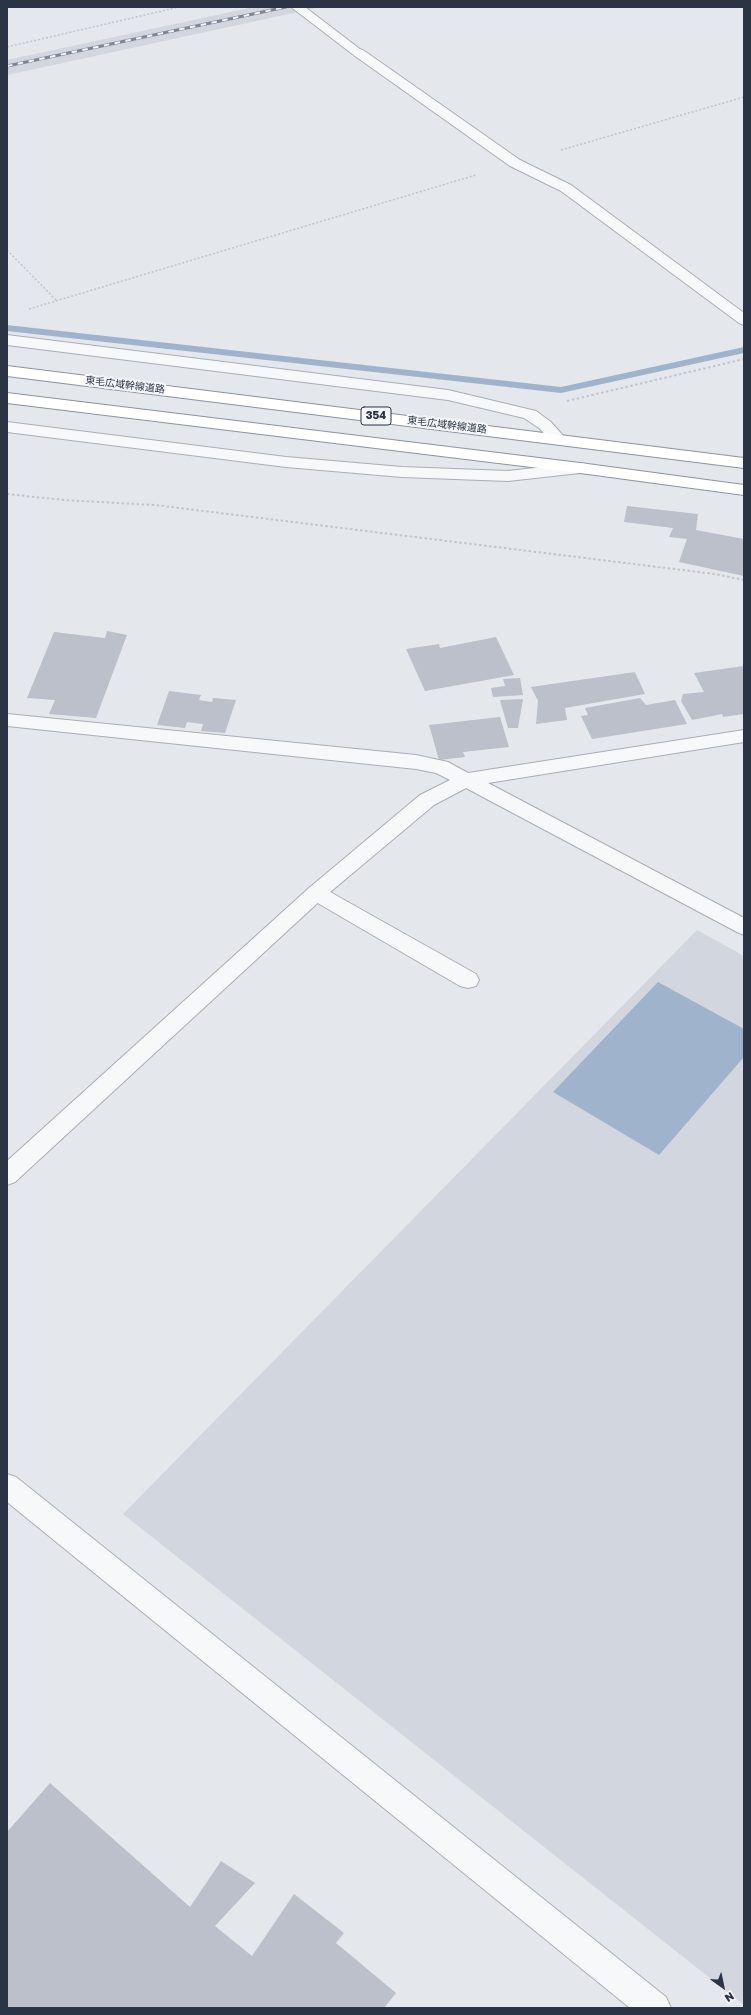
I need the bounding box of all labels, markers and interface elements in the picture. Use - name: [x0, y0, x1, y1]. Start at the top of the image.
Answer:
- street label: 東毛広域幹線道路: [85, 374, 165, 396]
- road number: 354: [361, 407, 391, 425]
- street label: 東毛広域幹線道路: [407, 414, 487, 436]
- north arrow: [703, 1967, 743, 2007]
- text: N: [723, 1990, 737, 2005]

